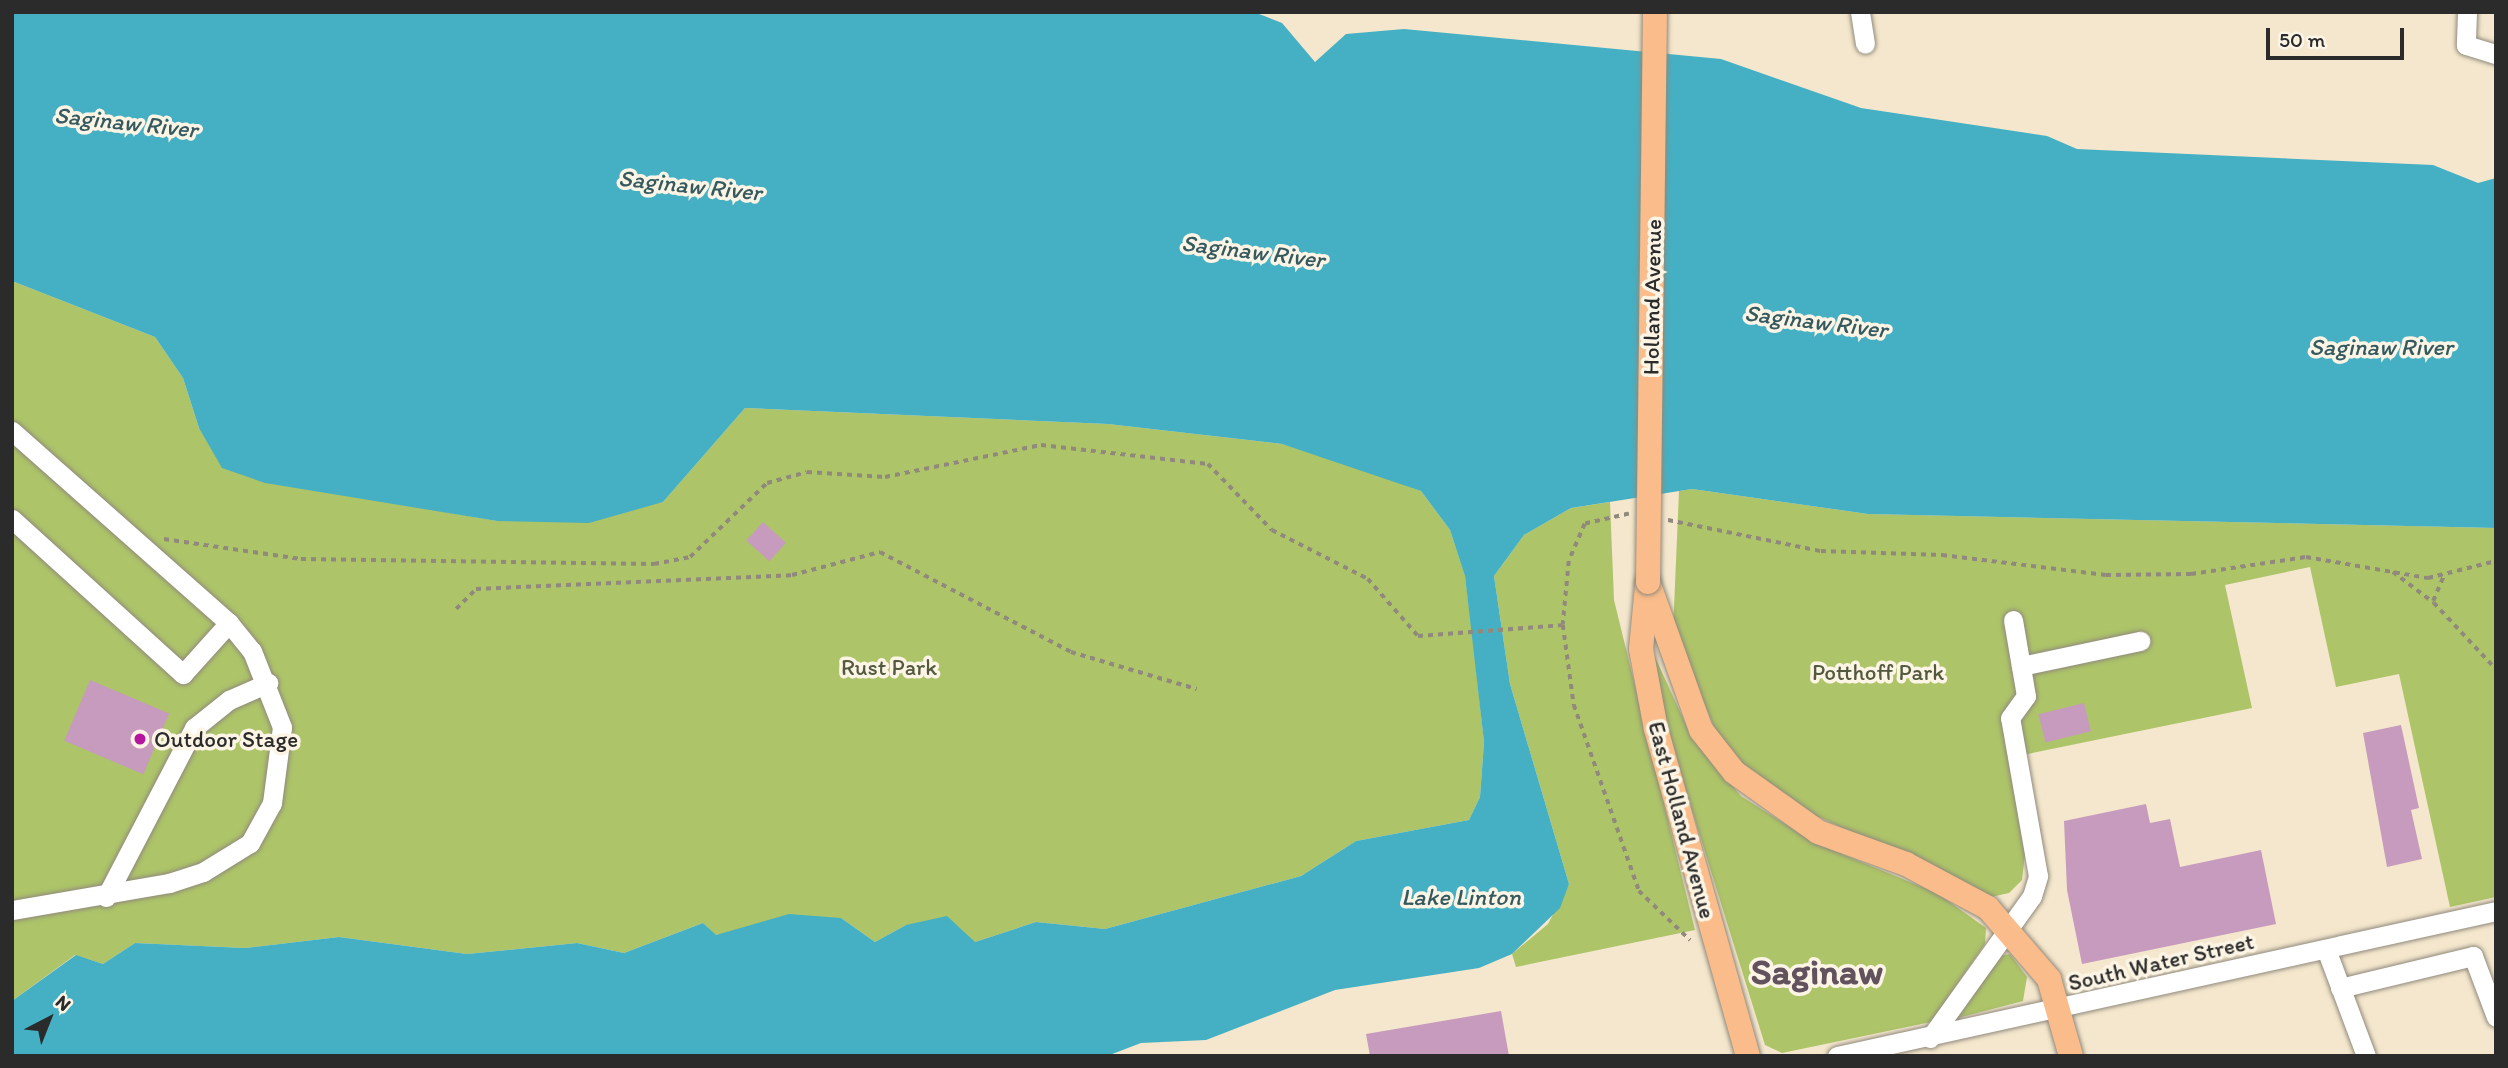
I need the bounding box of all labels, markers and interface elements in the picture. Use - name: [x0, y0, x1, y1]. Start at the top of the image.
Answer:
- scale bar: [2270, 14, 2408, 58]
- text: 50 m: [2279, 27, 2325, 52]
- water label: Saginaw River: [53, 100, 199, 144]
- water label: Saginaw River: [617, 163, 763, 207]
- street label: Holland Avenue: [1637, 219, 1667, 375]
- water label: Saginaw River: [1180, 228, 1326, 274]
- water label: Saginaw River: [1743, 298, 1889, 344]
- water label: Saginaw River: [2309, 333, 2453, 361]
- park label: Rust Park: [841, 653, 937, 681]
- park label: Potthoff Park: [1812, 658, 1944, 686]
- street label: East Holland Avenue: [1642, 718, 1722, 922]
- place label: Outdoor Stage: [154, 725, 298, 753]
- marker: Outdoor Stage: [132, 731, 148, 747]
- water label: Lake Linton: [1401, 883, 1521, 911]
- street label: South Water Street: [2066, 927, 2256, 997]
- district label: Saginaw: [1751, 949, 1883, 993]
- north arrow: [14, 984, 84, 1054]
- text: N: [51, 990, 76, 1016]

